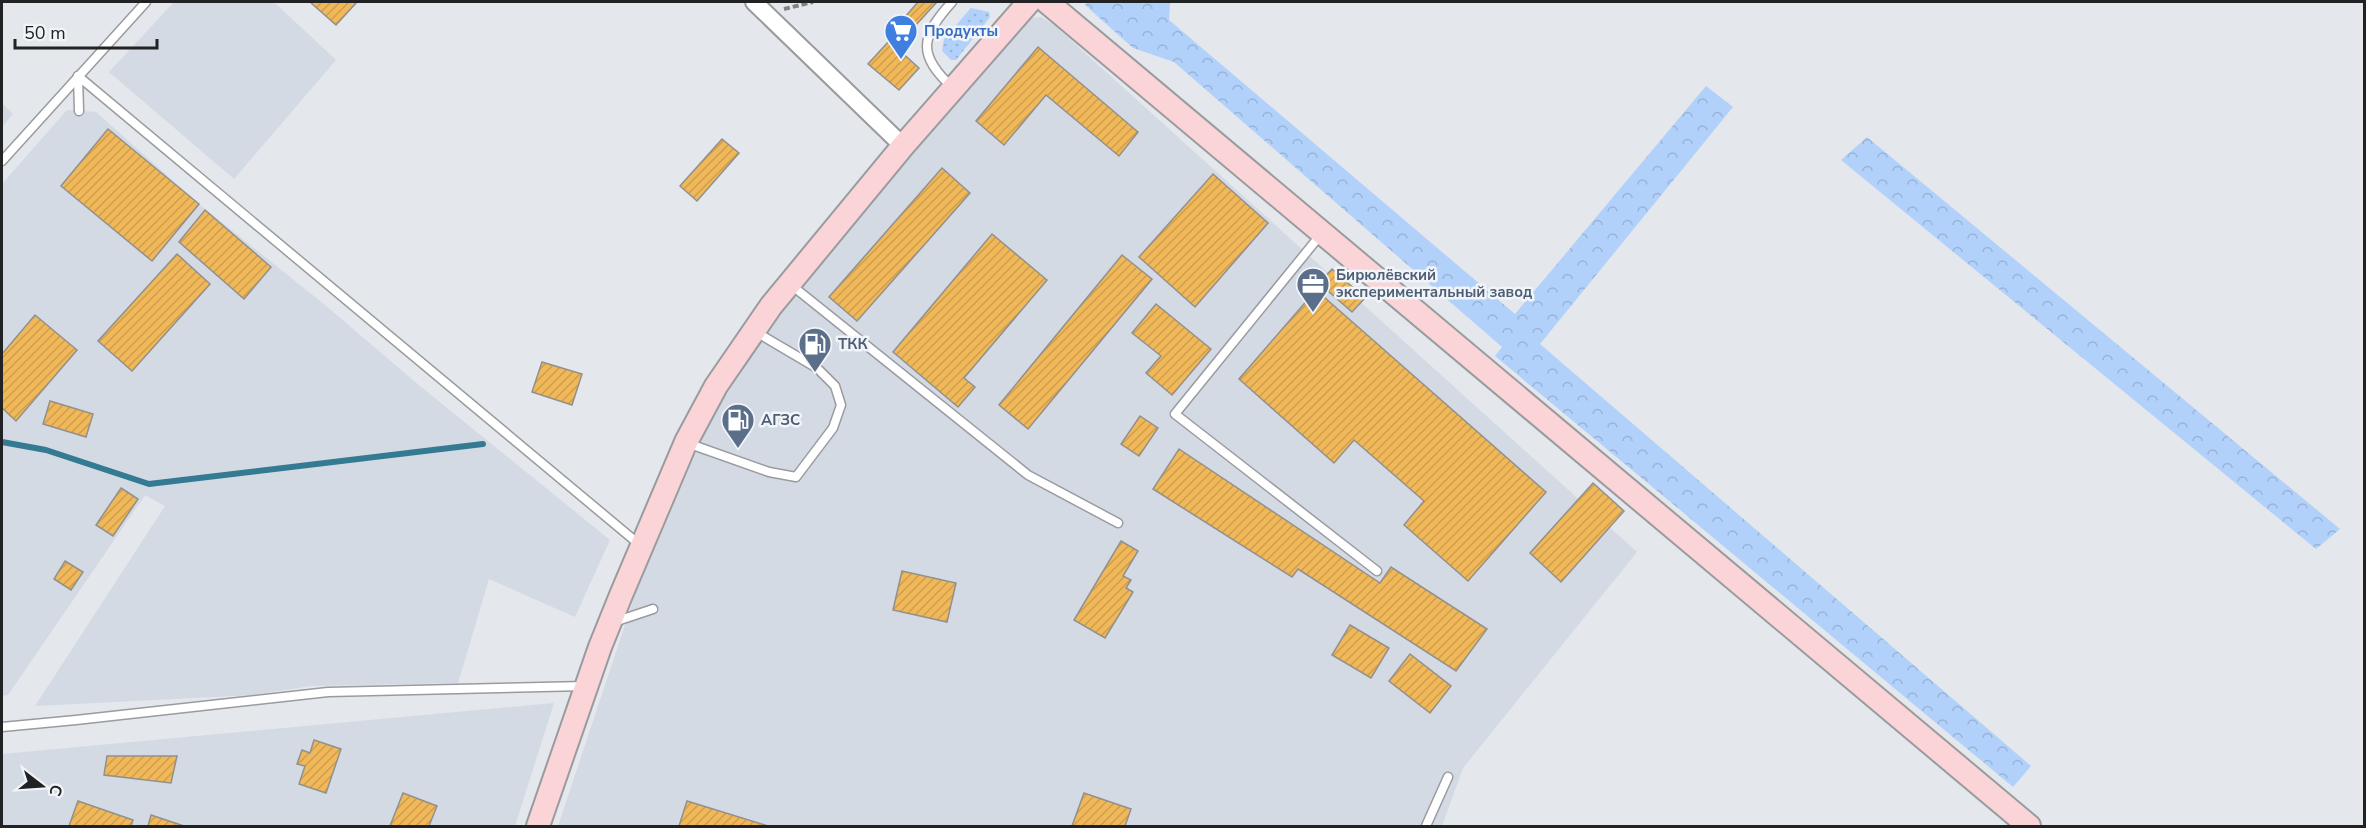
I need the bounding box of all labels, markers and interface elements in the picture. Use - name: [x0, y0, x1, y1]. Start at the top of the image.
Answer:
- scale bar: [15, 12, 158, 50]
- supermarket icon: Продукты: [883, 13, 919, 60]
- text: 50 m: [24, 21, 66, 45]
- place label: Продукты: [924, 21, 998, 41]
- place label: Бирюлёвский экспериментальный завод: [1336, 265, 1532, 302]
- office icon: Бирюлёвский экспериментальный завод: [1295, 266, 1331, 313]
- fuel station icon: ТКК: [797, 326, 833, 373]
- place label: ТКК: [838, 334, 868, 354]
- fuel station icon: АГЗС: [720, 402, 756, 449]
- place label: АГЗС: [761, 410, 800, 430]
- north arrow: [12, 756, 72, 816]
- text: С: [43, 782, 67, 799]

